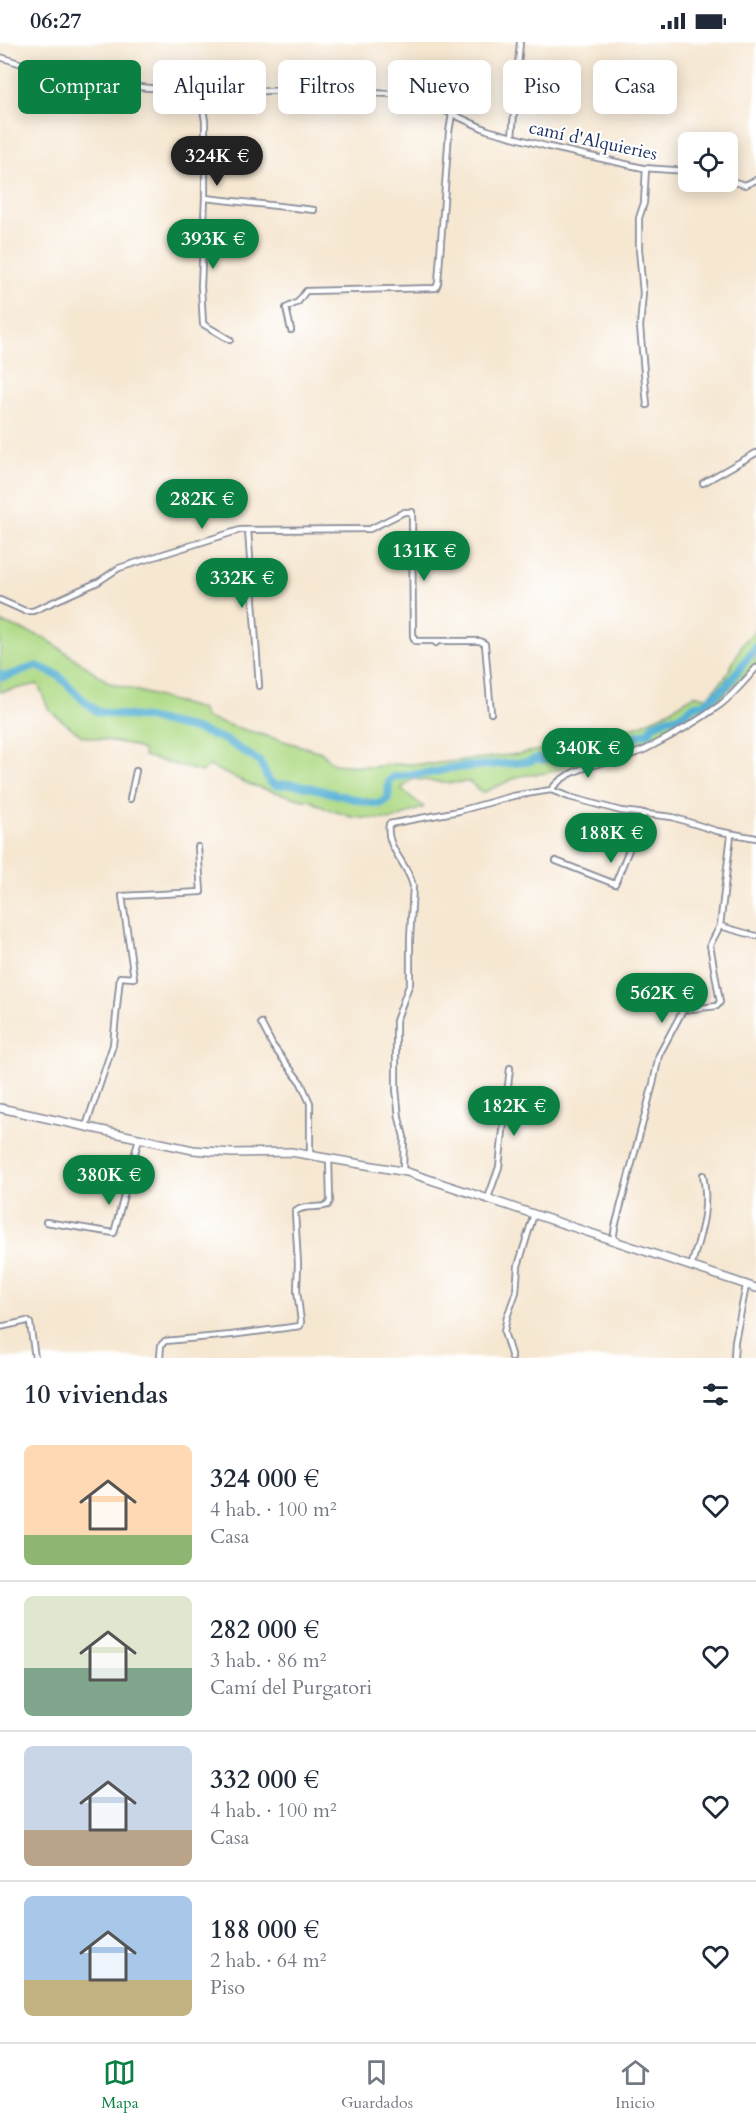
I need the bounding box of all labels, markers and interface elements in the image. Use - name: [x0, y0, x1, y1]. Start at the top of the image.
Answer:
- text: 06:27: [30, 6, 81, 36]
- chip: Comprar: [18, 60, 141, 114]
- chip: Alquilar: [153, 60, 266, 114]
- chip: Filtros: [278, 60, 376, 114]
- chip: Nuevo: [388, 60, 491, 114]
- chip: Piso: [503, 60, 581, 114]
- chip: Casa: [593, 60, 677, 114]
- street label: camí d'Alquieries: [526, 115, 660, 167]
- map controls: [678, 132, 738, 192]
- button: locate: [678, 132, 738, 192]
- pin: 324K €: [168, 136, 266, 187]
- text: 324K €: [185, 142, 249, 169]
- pin: 393K €: [164, 219, 262, 270]
- text: 393K €: [181, 225, 245, 252]
- pin: 282K €: [153, 479, 251, 530]
- text: 282K €: [170, 485, 234, 512]
- pin: 131K €: [375, 531, 473, 582]
- text: 131K €: [392, 537, 456, 564]
- pin: 332K €: [193, 558, 291, 609]
- text: 332K €: [210, 564, 274, 591]
- pin: 340K €: [539, 728, 637, 779]
- text: 340K €: [556, 734, 620, 761]
- pin: 188K €: [562, 813, 660, 864]
- text: 188K €: [579, 819, 643, 846]
- pin: 562K €: [613, 973, 711, 1024]
- text: 562K €: [630, 979, 694, 1006]
- pin: 182K €: [465, 1086, 563, 1137]
- text: 182K €: [482, 1092, 546, 1119]
- pin: 380K €: [60, 1155, 158, 1206]
- text: 380K €: [77, 1161, 141, 1188]
- text: 10 viviendas: [24, 1377, 168, 1412]
- icon: filters: [699, 1378, 732, 1411]
- text: 324 000 €: [210, 1461, 319, 1496]
- icon: home: [72, 1469, 144, 1541]
- icon: heart: [699, 1489, 732, 1522]
- text: 4 hab. · 100 m²: [210, 1496, 337, 1523]
- text: Casa: [210, 1523, 249, 1550]
- text: 282 000 €: [210, 1612, 319, 1647]
- icon: home: [72, 1620, 144, 1692]
- icon: heart: [699, 1640, 732, 1673]
- text: 3 hab. · 86 m²: [210, 1647, 326, 1674]
- text: Camí del Purgatori: [210, 1674, 372, 1701]
- text: 332 000 €: [210, 1762, 319, 1797]
- icon: home: [72, 1770, 144, 1842]
- icon: heart: [699, 1790, 732, 1823]
- text: 4 hab. · 100 m²: [210, 1797, 337, 1824]
- text: Casa: [210, 1824, 249, 1851]
- text: 188 000 €: [210, 1912, 319, 1947]
- icon: home: [72, 1920, 144, 1992]
- icon: heart: [699, 1940, 732, 1973]
- text: 2 hab. · 64 m²: [210, 1947, 326, 1974]
- text: Piso: [210, 1974, 245, 2001]
- tab: Mapa: [101, 2056, 139, 2114]
- tab: Guardados: [341, 2056, 413, 2114]
- tab: Inicio: [615, 2056, 655, 2114]

